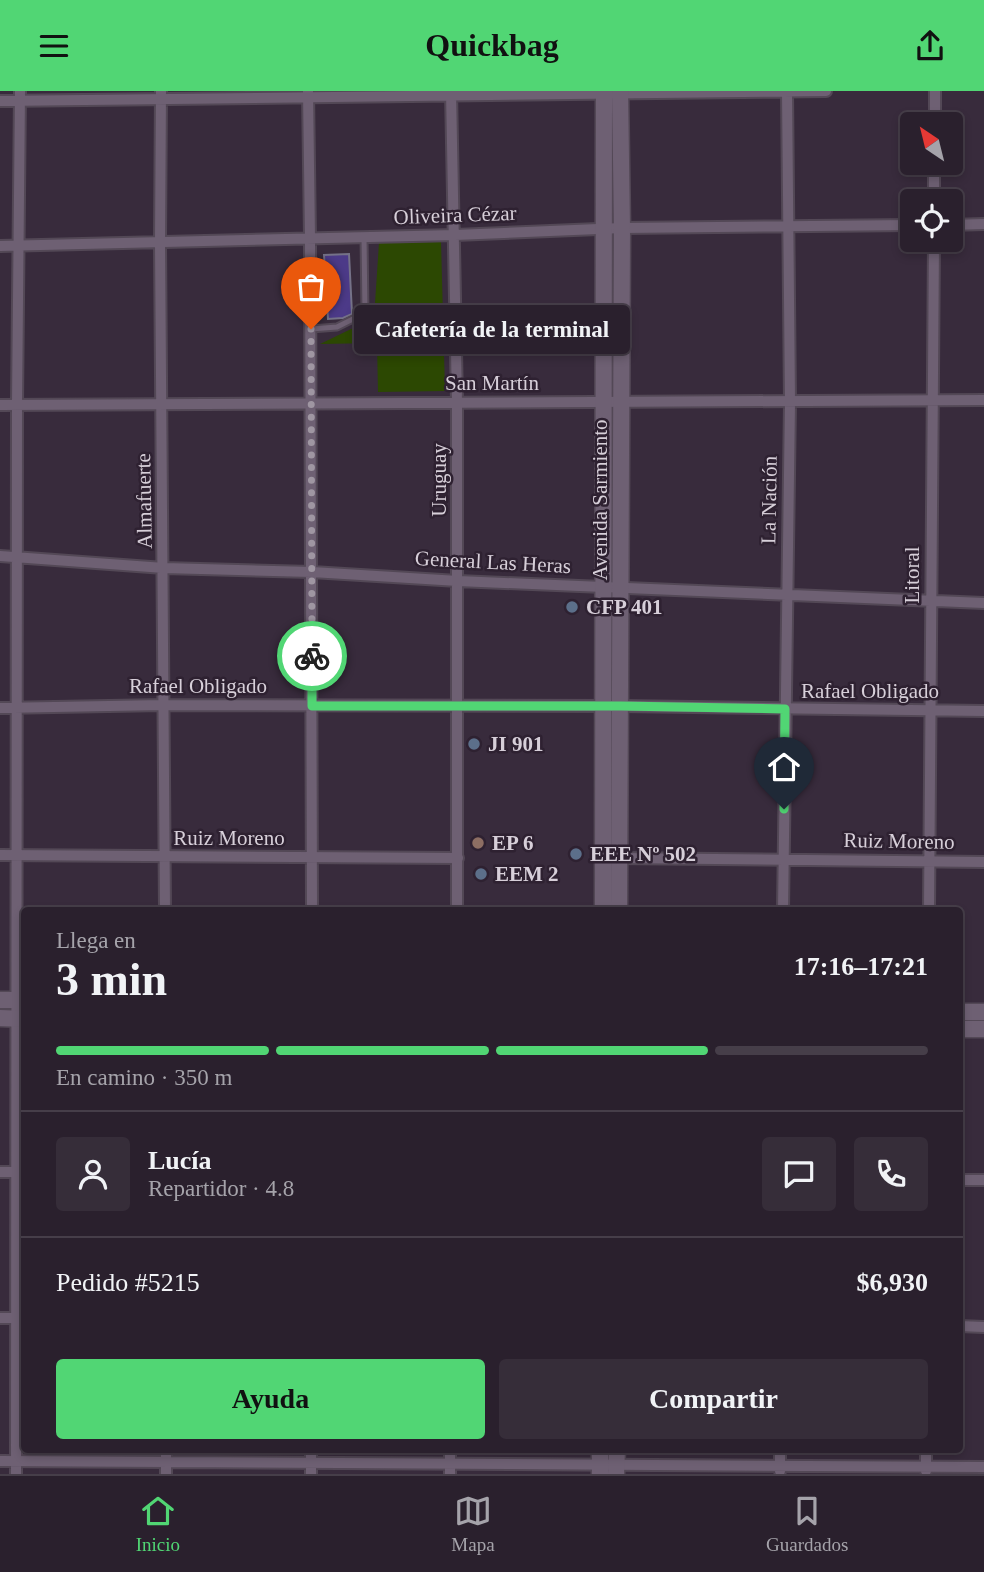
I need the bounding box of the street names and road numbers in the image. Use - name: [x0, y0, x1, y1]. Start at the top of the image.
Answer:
- street label: Oliveira Cézar: [393, 201, 517, 229]
- street label: San Martín: [445, 371, 539, 395]
- street label: Avenida Sarmiento: [588, 419, 612, 581]
- street label: Uruguay: [427, 443, 451, 517]
- street label: Almafuerte: [131, 453, 157, 549]
- street label: La Nación: [756, 455, 782, 544]
- street label: General Las Heras: [414, 546, 572, 578]
- street label: Litoral: [900, 546, 924, 604]
- street label: Rafael Obligado: [129, 674, 267, 698]
- street label: Rafael Obligado: [801, 679, 939, 703]
- street label: Ruiz Moreno: [173, 826, 285, 850]
- street label: Ruiz Moreno: [843, 828, 955, 854]

